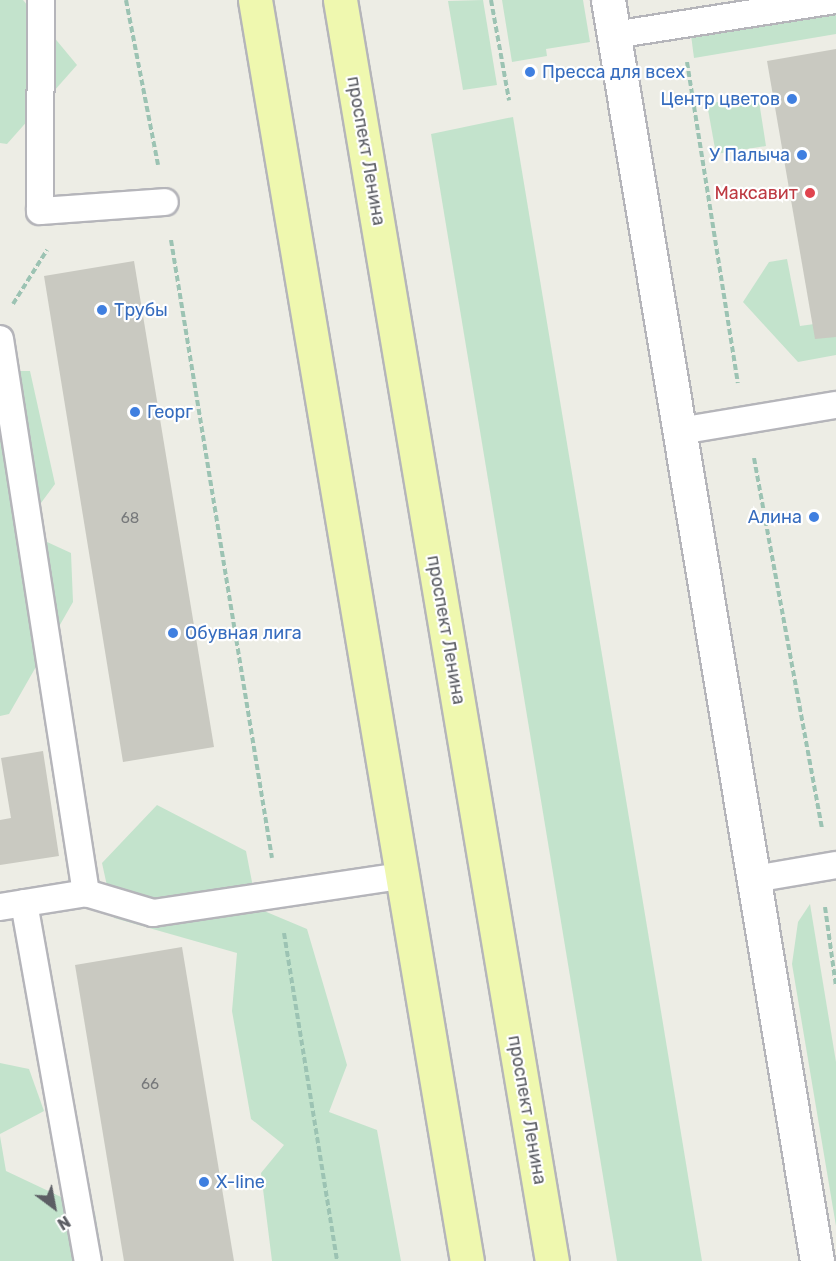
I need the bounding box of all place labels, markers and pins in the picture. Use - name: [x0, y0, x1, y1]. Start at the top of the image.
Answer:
- place label: Пресса для всех: [542, 61, 685, 83]
- marker: Пресса для всех: [523, 65, 537, 79]
- place label: Центр цветов: [661, 88, 780, 110]
- marker: Центр цветов: [785, 92, 799, 106]
- place label: У Палыча: [709, 144, 790, 166]
- marker: У Палыча: [795, 148, 809, 162]
- place label: Максавит: [714, 182, 798, 204]
- marker: Максавит: [803, 186, 817, 200]
- place label: Трубы: [114, 299, 168, 321]
- marker: Трубы: [95, 303, 109, 317]
- place label: Георг: [147, 401, 193, 423]
- marker: Георг: [128, 405, 142, 419]
- place label: Алина: [748, 506, 802, 528]
- marker: Алина: [807, 510, 821, 524]
- place label: Обувная лига: [185, 622, 302, 644]
- marker: Обувная лига: [166, 626, 180, 640]
- place label: X-line: [216, 1171, 265, 1193]
- marker: X-line: [197, 1175, 211, 1189]

